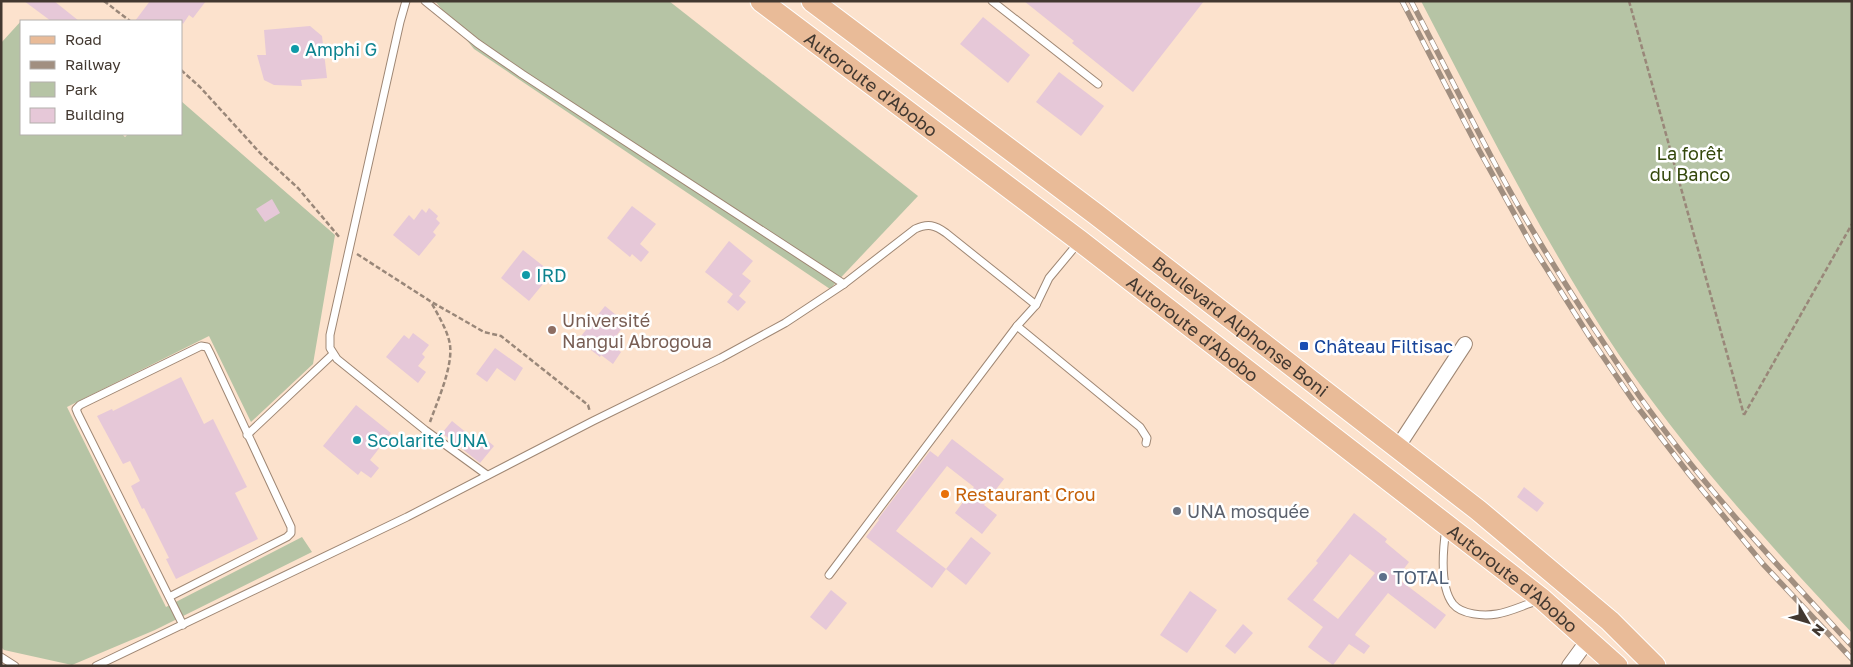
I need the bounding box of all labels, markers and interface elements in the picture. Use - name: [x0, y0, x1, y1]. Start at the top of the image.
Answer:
- legend: [20, 20, 182, 135]
- street label: Autoroute d'Abobo: [800, 27, 942, 141]
- text: Road: [65, 30, 102, 48]
- place label: Amphi G: [305, 38, 377, 60]
- marker: Amphi G: [289, 43, 301, 55]
- text: Railway: [65, 55, 121, 73]
- text: Park: [65, 80, 98, 98]
- text: Building: [65, 105, 125, 123]
- park label: La forêt du Banco: [1650, 142, 1730, 185]
- street label: Boulevard Alphonse Boni: [1148, 251, 1333, 401]
- place label: IRD: [536, 264, 567, 286]
- marker: IRD: [520, 269, 532, 281]
- street label: Autoroute d'Abobo: [1123, 271, 1263, 386]
- place label: Université Nangui Abrogoua: [562, 309, 712, 352]
- marker: Université Nangui Abrogoua: [546, 324, 558, 336]
- place label: Château Filtisac: [1314, 335, 1453, 357]
- marker: Château Filtisac: [1298, 340, 1310, 352]
- place label: Scolarité UNA: [367, 429, 488, 451]
- marker: Scolarité UNA: [351, 434, 363, 446]
- place label: Restaurant Crou: [955, 483, 1096, 505]
- marker: Restaurant Crou: [939, 488, 951, 500]
- place label: UNA mosquée: [1187, 500, 1310, 522]
- marker: UNA mosquée: [1171, 505, 1183, 517]
- street label: Autoroute d'Abobo: [1444, 519, 1583, 637]
- place label: TOTAL: [1393, 566, 1449, 588]
- marker: TOTAL: [1377, 571, 1389, 583]
- north arrow: [1783, 597, 1833, 647]
- text: N: [1809, 621, 1829, 640]

